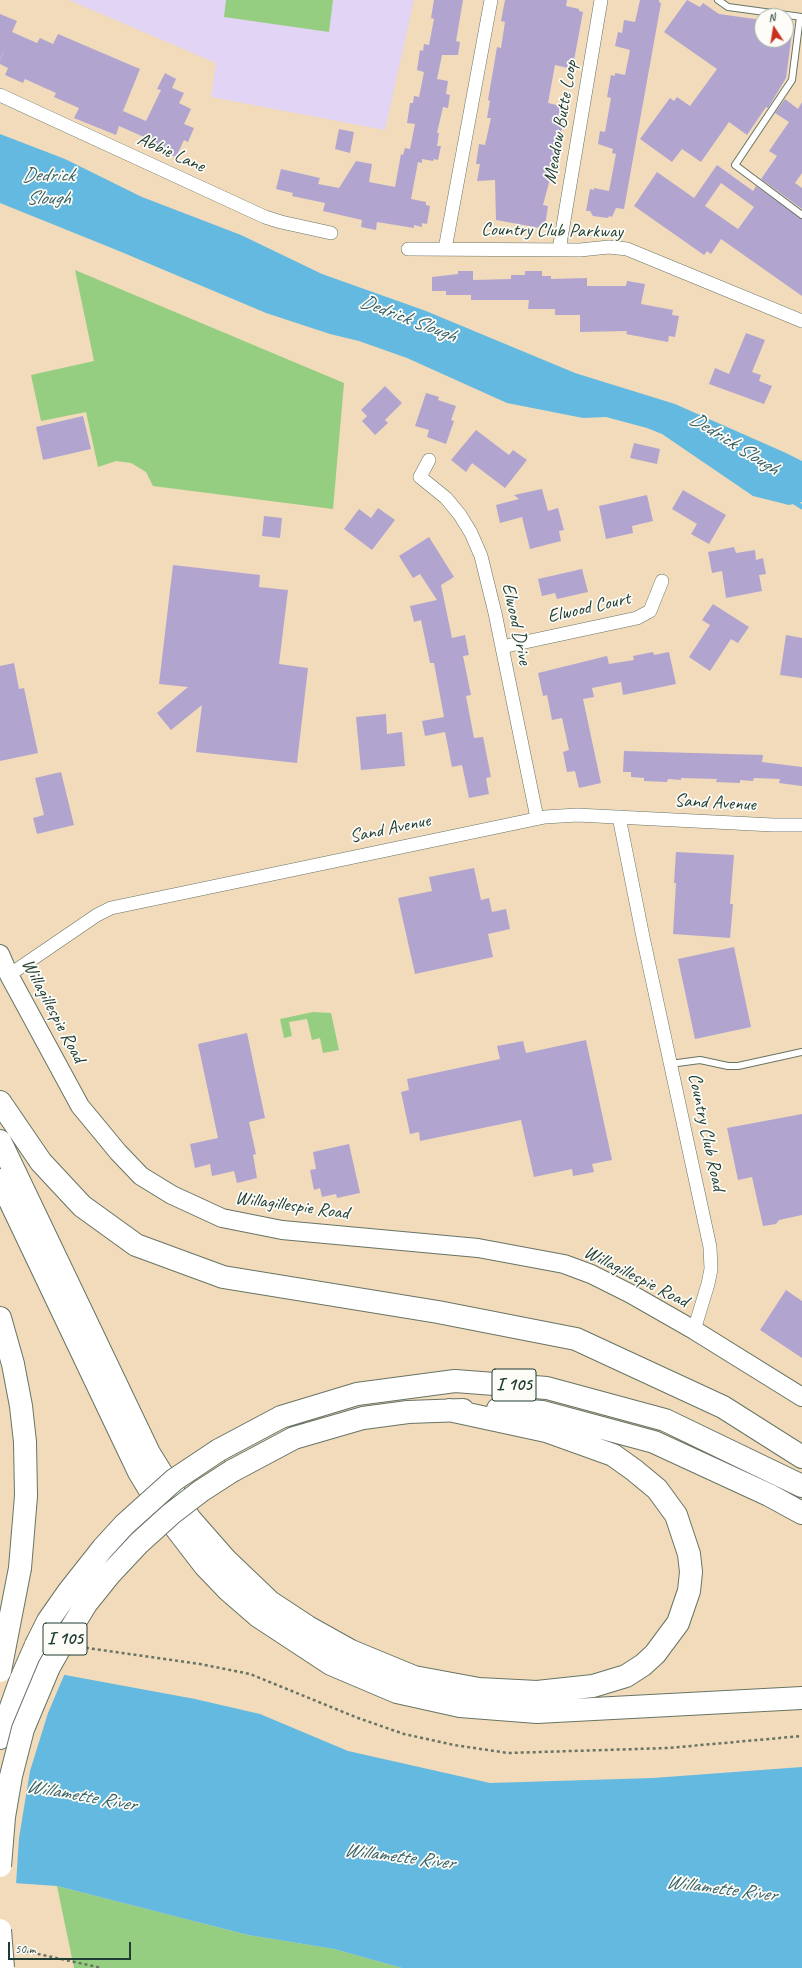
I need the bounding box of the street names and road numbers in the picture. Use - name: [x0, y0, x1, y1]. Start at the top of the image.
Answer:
- street label: Meadow Butte Loop: [539, 58, 583, 186]
- street label: Abbie Lane: [134, 128, 208, 178]
- street label: Country Club Parkway: [481, 218, 623, 244]
- street label: Elwood Drive: [496, 581, 536, 667]
- street label: Elwood Court: [545, 587, 633, 629]
- street label: Sand Avenue: [674, 789, 756, 817]
- street label: Sand Avenue: [348, 809, 432, 849]
- street label: Willagillespie Road: [16, 955, 90, 1067]
- street label: Country Club Road: [682, 1071, 730, 1193]
- street label: Willagillespie Road: [234, 1187, 350, 1225]
- street label: Willagillespie Road: [580, 1241, 692, 1313]
- road number: I 105: [492, 1369, 536, 1401]
- road number: I 105: [43, 1623, 87, 1655]

